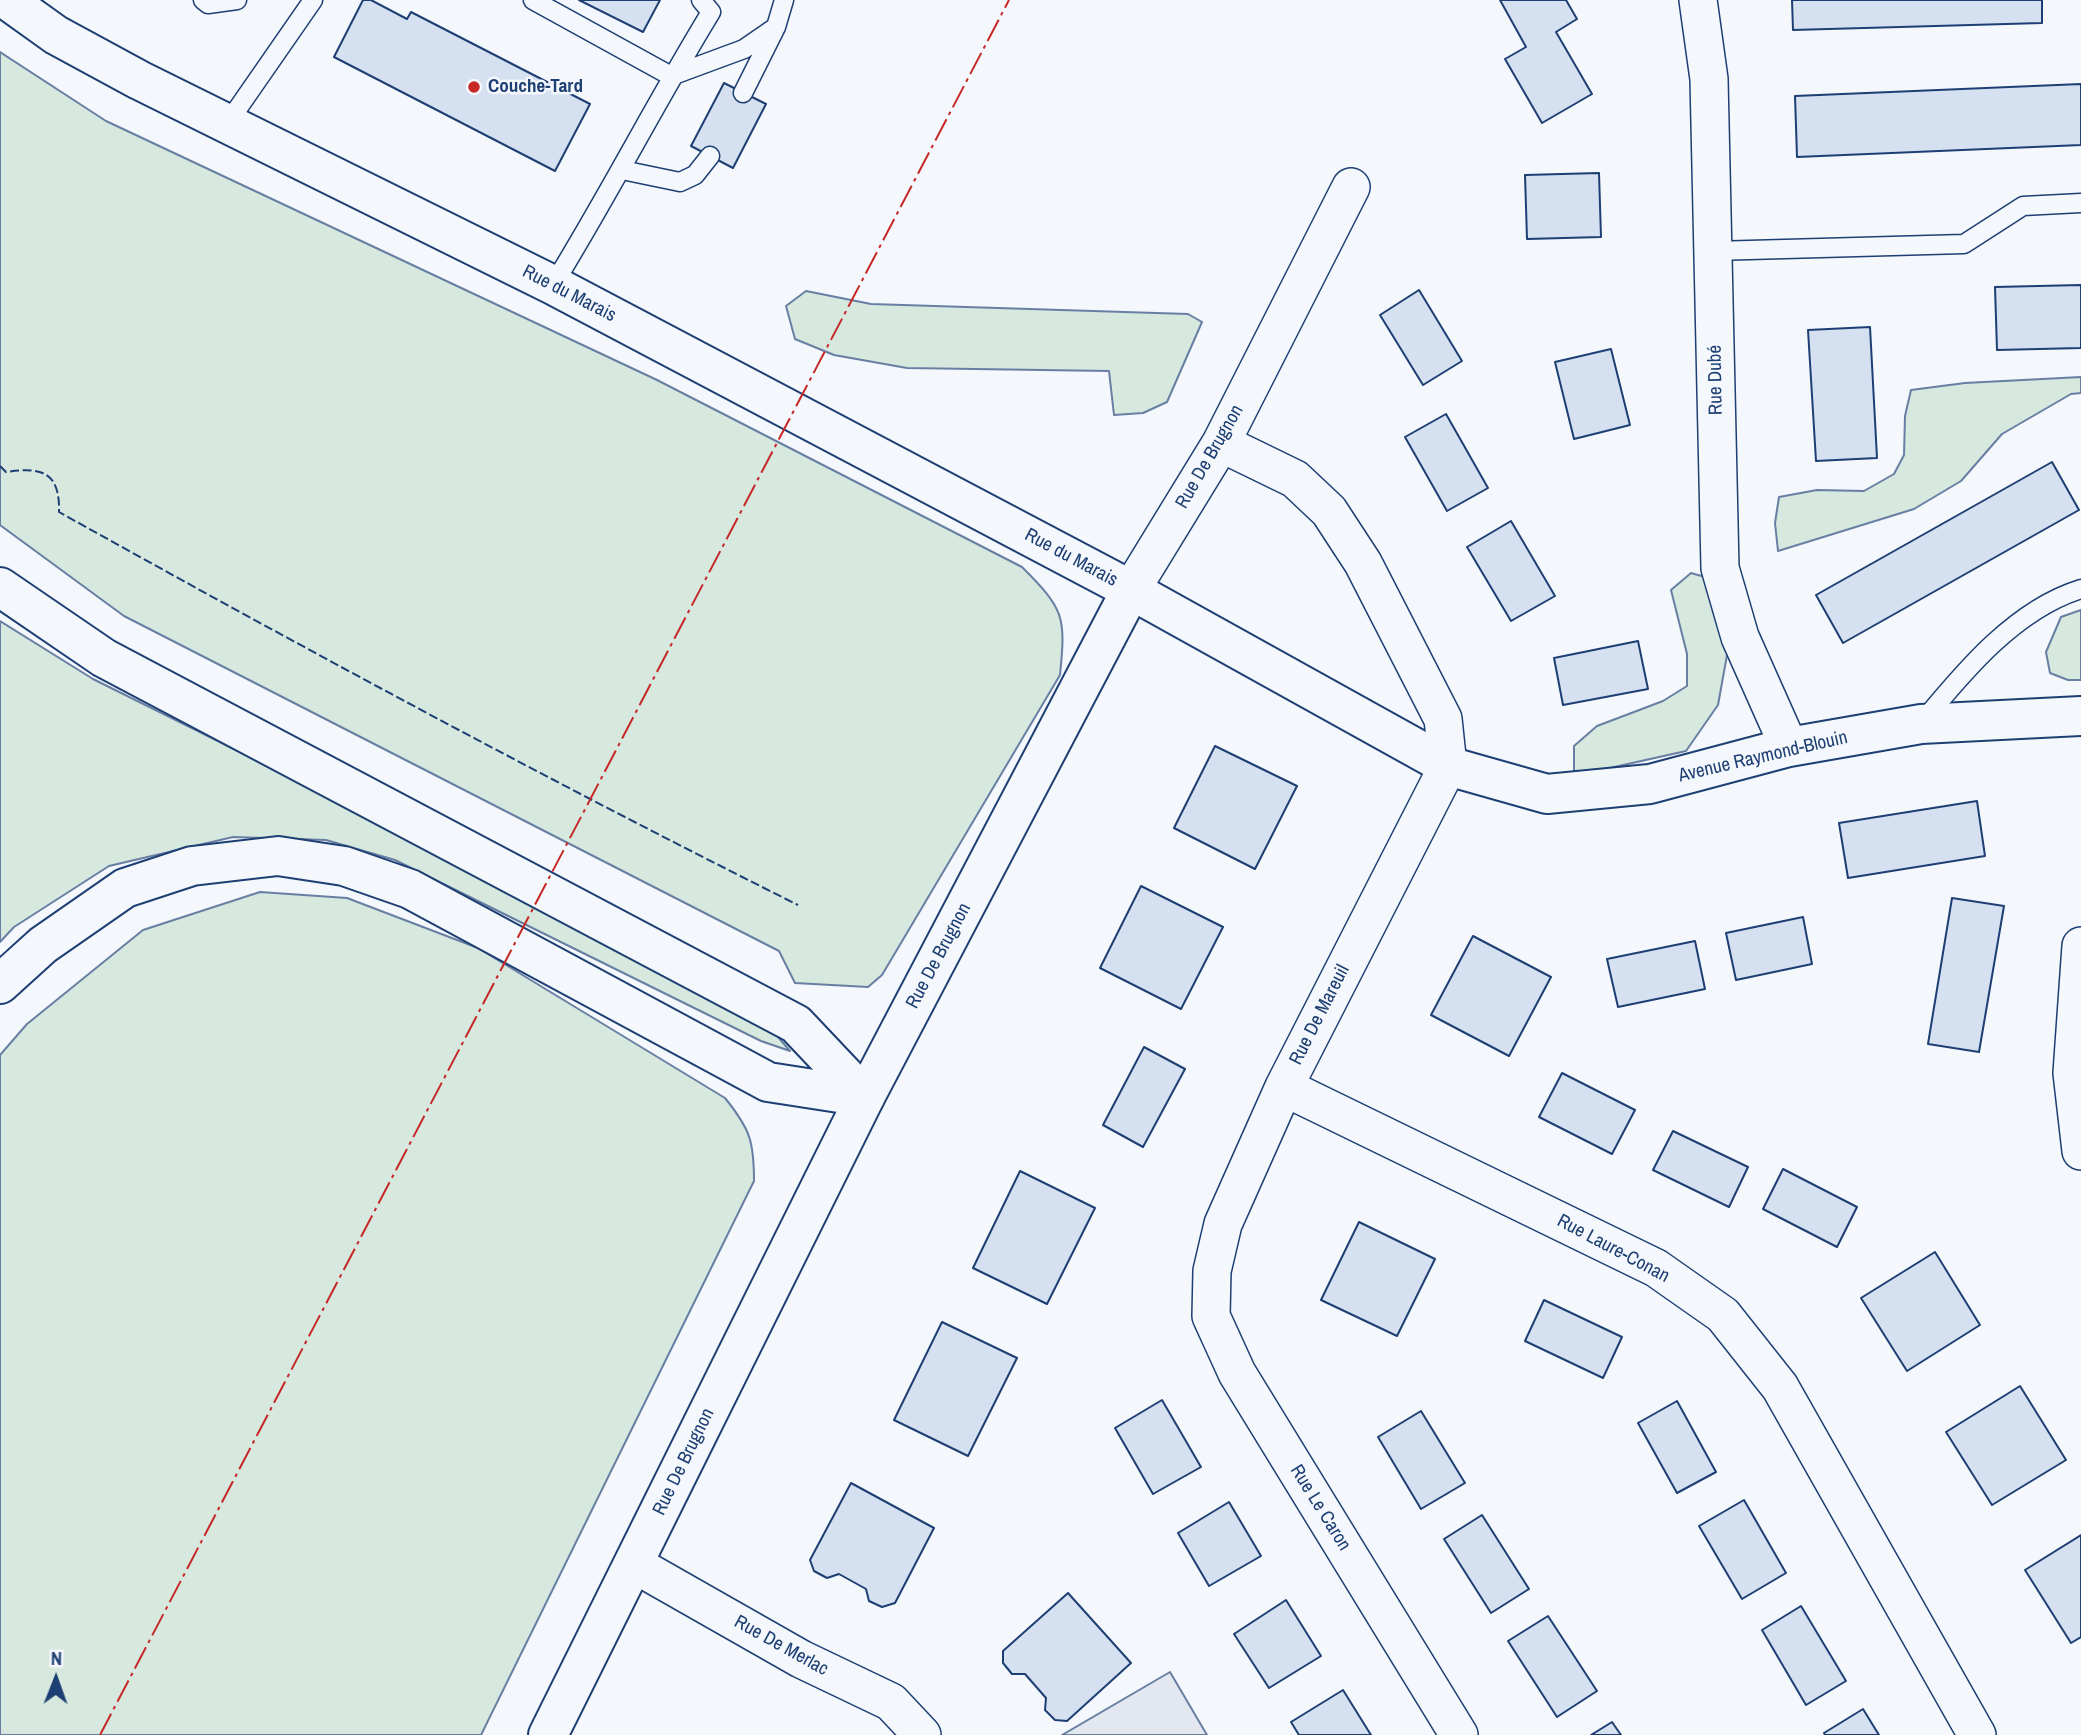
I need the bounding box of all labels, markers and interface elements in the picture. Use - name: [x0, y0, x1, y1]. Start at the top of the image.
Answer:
- place label: Couche-Tard: [488, 76, 583, 98]
- marker: Couche-Tard: [466, 79, 482, 95]
- street label: Rue du Marais: [518, 261, 620, 327]
- street label: Rue Dubé: [1704, 345, 1728, 415]
- street label: Rue De Brugnon: [1171, 401, 1249, 513]
- street label: Rue du Marais: [1021, 524, 1121, 592]
- street label: Avenue Raymond-Blouin: [1676, 726, 1850, 788]
- street label: Rue De Brugnon: [902, 899, 976, 1013]
- street label: Rue De Mareuil: [1285, 961, 1355, 1069]
- street label: Rue Laure-Conan: [1553, 1210, 1673, 1288]
- street label: Rue De Brugnon: [648, 1405, 720, 1519]
- street label: Rue Le Caron: [1285, 1461, 1355, 1555]
- street label: Rue De Merlac: [730, 1611, 832, 1681]
- north arrow: [21, 1644, 91, 1714]
- text: N: [51, 1645, 62, 1671]

